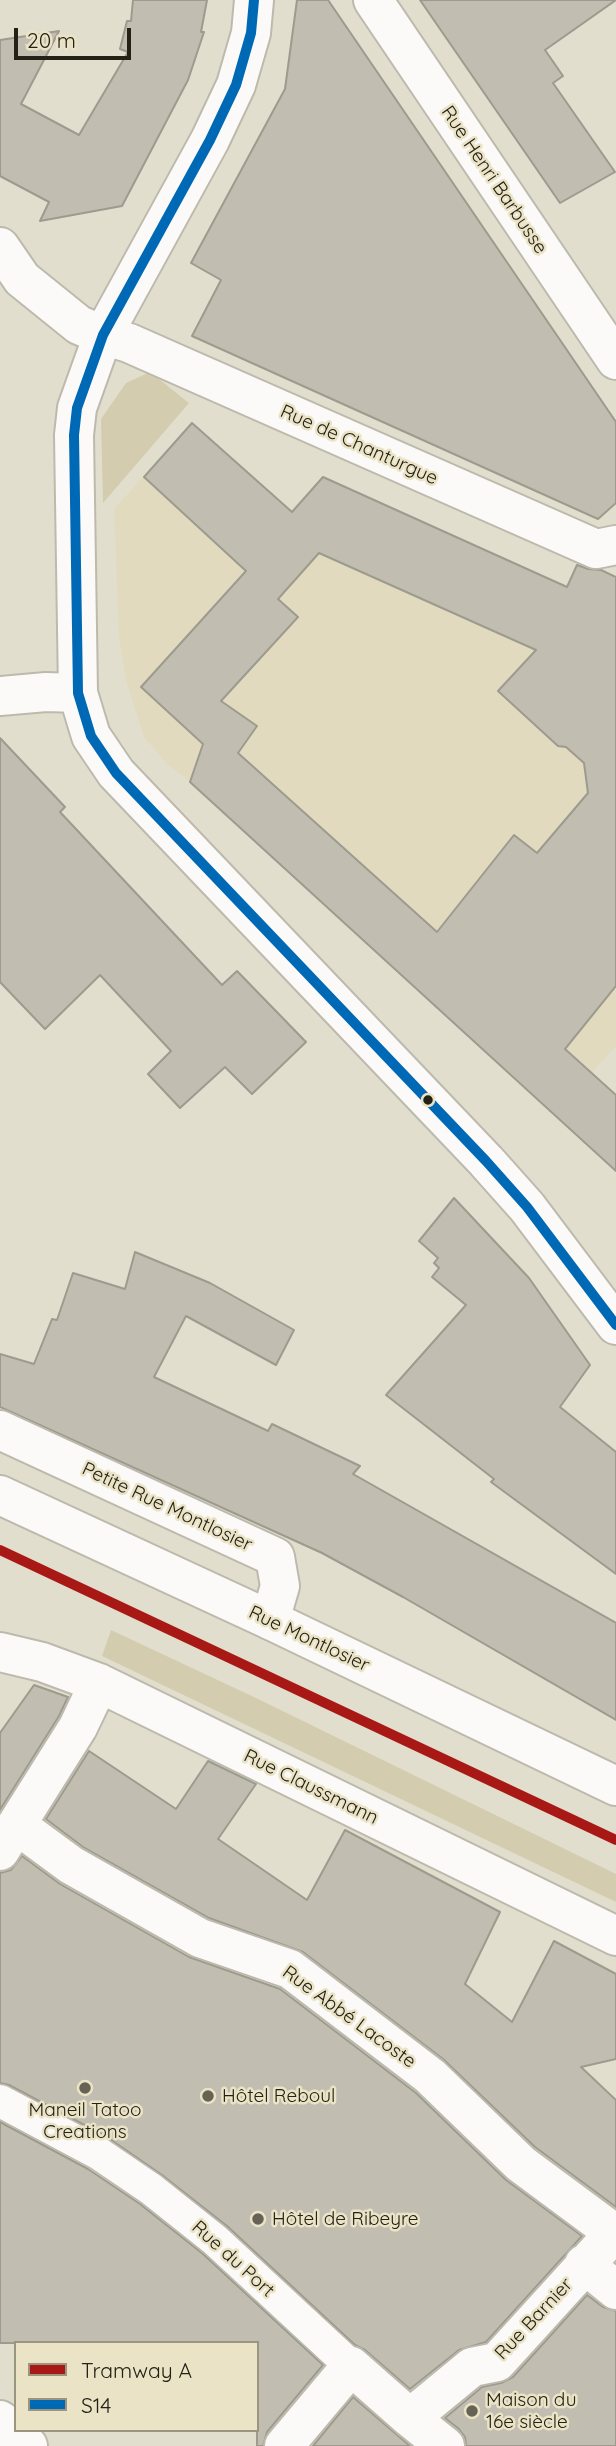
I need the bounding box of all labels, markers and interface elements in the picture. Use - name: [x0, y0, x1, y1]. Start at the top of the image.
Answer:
- scale bar: [18, 14, 135, 58]
- text: 20 m: [27, 27, 76, 53]
- street label: Rue Henri Barbusse: [436, 102, 552, 258]
- street label: Rue de Chanturgue: [277, 400, 441, 490]
- unlabelled marker: [421, 1093, 435, 1107]
- street label: Petite Rue Montlosier: [78, 1458, 256, 1556]
- street label: Rue Montlosier: [245, 1601, 373, 1677]
- street label: Rue Claussmann: [240, 1745, 382, 1829]
- street label: Rue Abbé Lacoste: [278, 1961, 420, 2073]
- marker: Maneil Tatoo Creations: [77, 2080, 93, 2096]
- place label: Hôtel Reboul: [222, 2085, 335, 2107]
- marker: Hôtel Reboul: [200, 2088, 216, 2104]
- place label: Maneil Tatoo Creations: [29, 2099, 141, 2143]
- place label: Hôtel de Ribeyre: [272, 2208, 419, 2230]
- marker: Hôtel de Ribeyre: [250, 2211, 266, 2227]
- street label: Rue du Port: [187, 2216, 279, 2302]
- street label: Rue Barnier: [490, 2273, 578, 2365]
- legend: [14, 2341, 259, 2432]
- text: Tramway A: [81, 2357, 192, 2383]
- place label: Maison du 16e siècle: [486, 2389, 576, 2433]
- text: S14: [81, 2392, 111, 2418]
- marker: Maison du 16e siècle: [464, 2403, 480, 2419]

